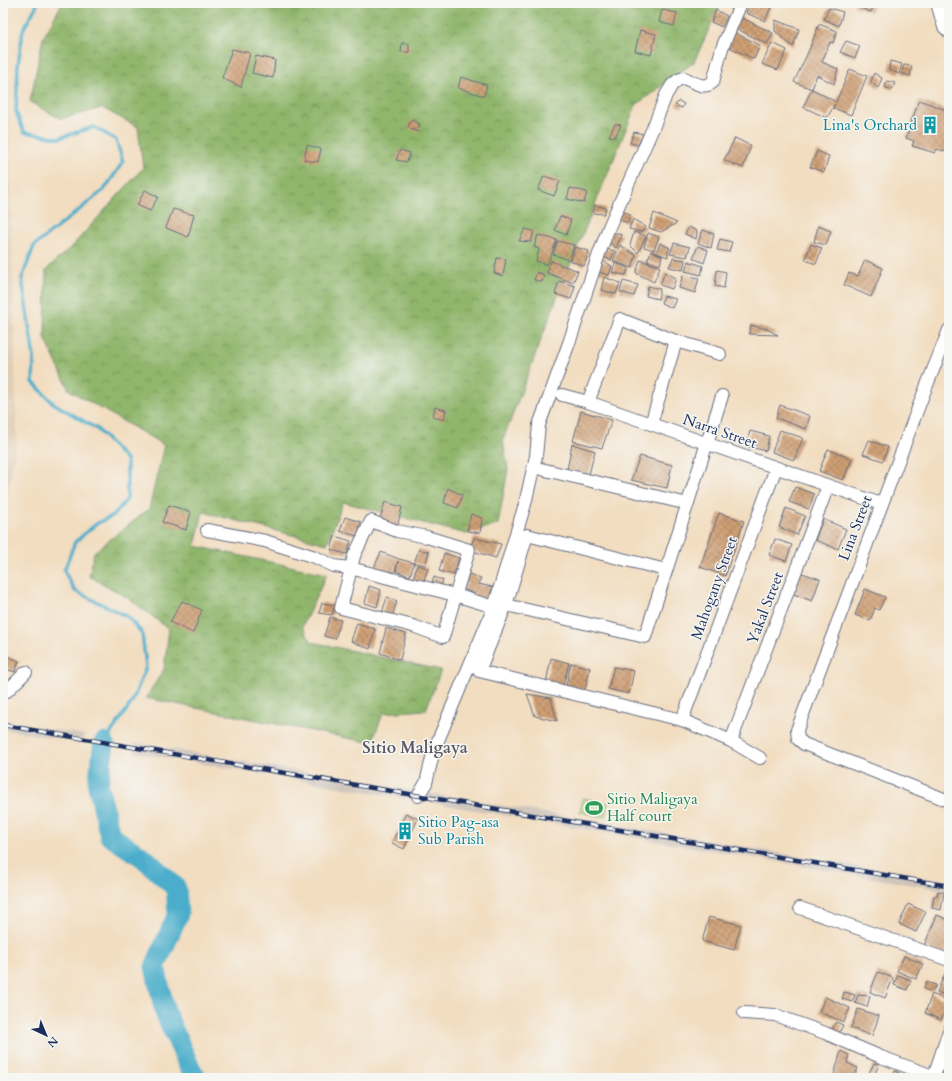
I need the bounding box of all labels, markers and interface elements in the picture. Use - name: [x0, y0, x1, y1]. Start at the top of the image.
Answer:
- place label: Lina's Orchard: [823, 115, 917, 135]
- building icon: Lina's Orchard: [920, 115, 940, 135]
- street label: Narra Street: [680, 409, 760, 453]
- street label: Lina Street: [833, 492, 877, 564]
- street label: Mahogany Street: [686, 533, 742, 642]
- street label: Yakal Street: [742, 569, 788, 647]
- district label: Sitio Maligaya: [362, 737, 468, 759]
- place label: Sitio Maligaya Half court: [607, 789, 698, 826]
- sports icon: Sitio Maligaya Half court: [584, 798, 604, 818]
- place label: Sitio Pag-asa Sub Parish: [418, 812, 500, 849]
- building icon: Sitio Pag-asa Sub Parish: [395, 821, 415, 841]
- north arrow: [26, 1015, 66, 1055]
- text: N: [44, 1033, 61, 1051]

